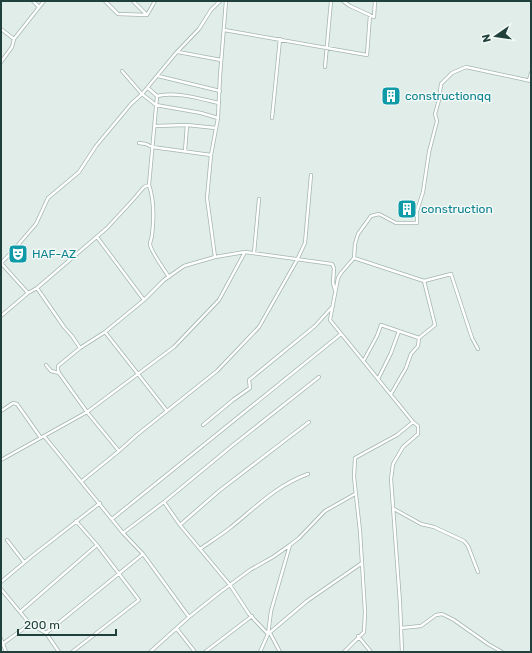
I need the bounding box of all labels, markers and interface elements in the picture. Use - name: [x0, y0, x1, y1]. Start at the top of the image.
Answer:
- north arrow: [476, 16, 516, 56]
- text: N: [480, 33, 494, 43]
- building icon: constructionqq: [380, 85, 402, 107]
- place label: constructionqq: [405, 89, 491, 103]
- building icon: construction: [396, 198, 418, 220]
- place label: construction: [421, 202, 493, 216]
- theatre icon: HAF-AZ: [7, 243, 29, 265]
- place label: HAF-AZ: [32, 247, 76, 261]
- scale bar: [18, 611, 116, 637]
- text: 200 m: [24, 618, 60, 632]

